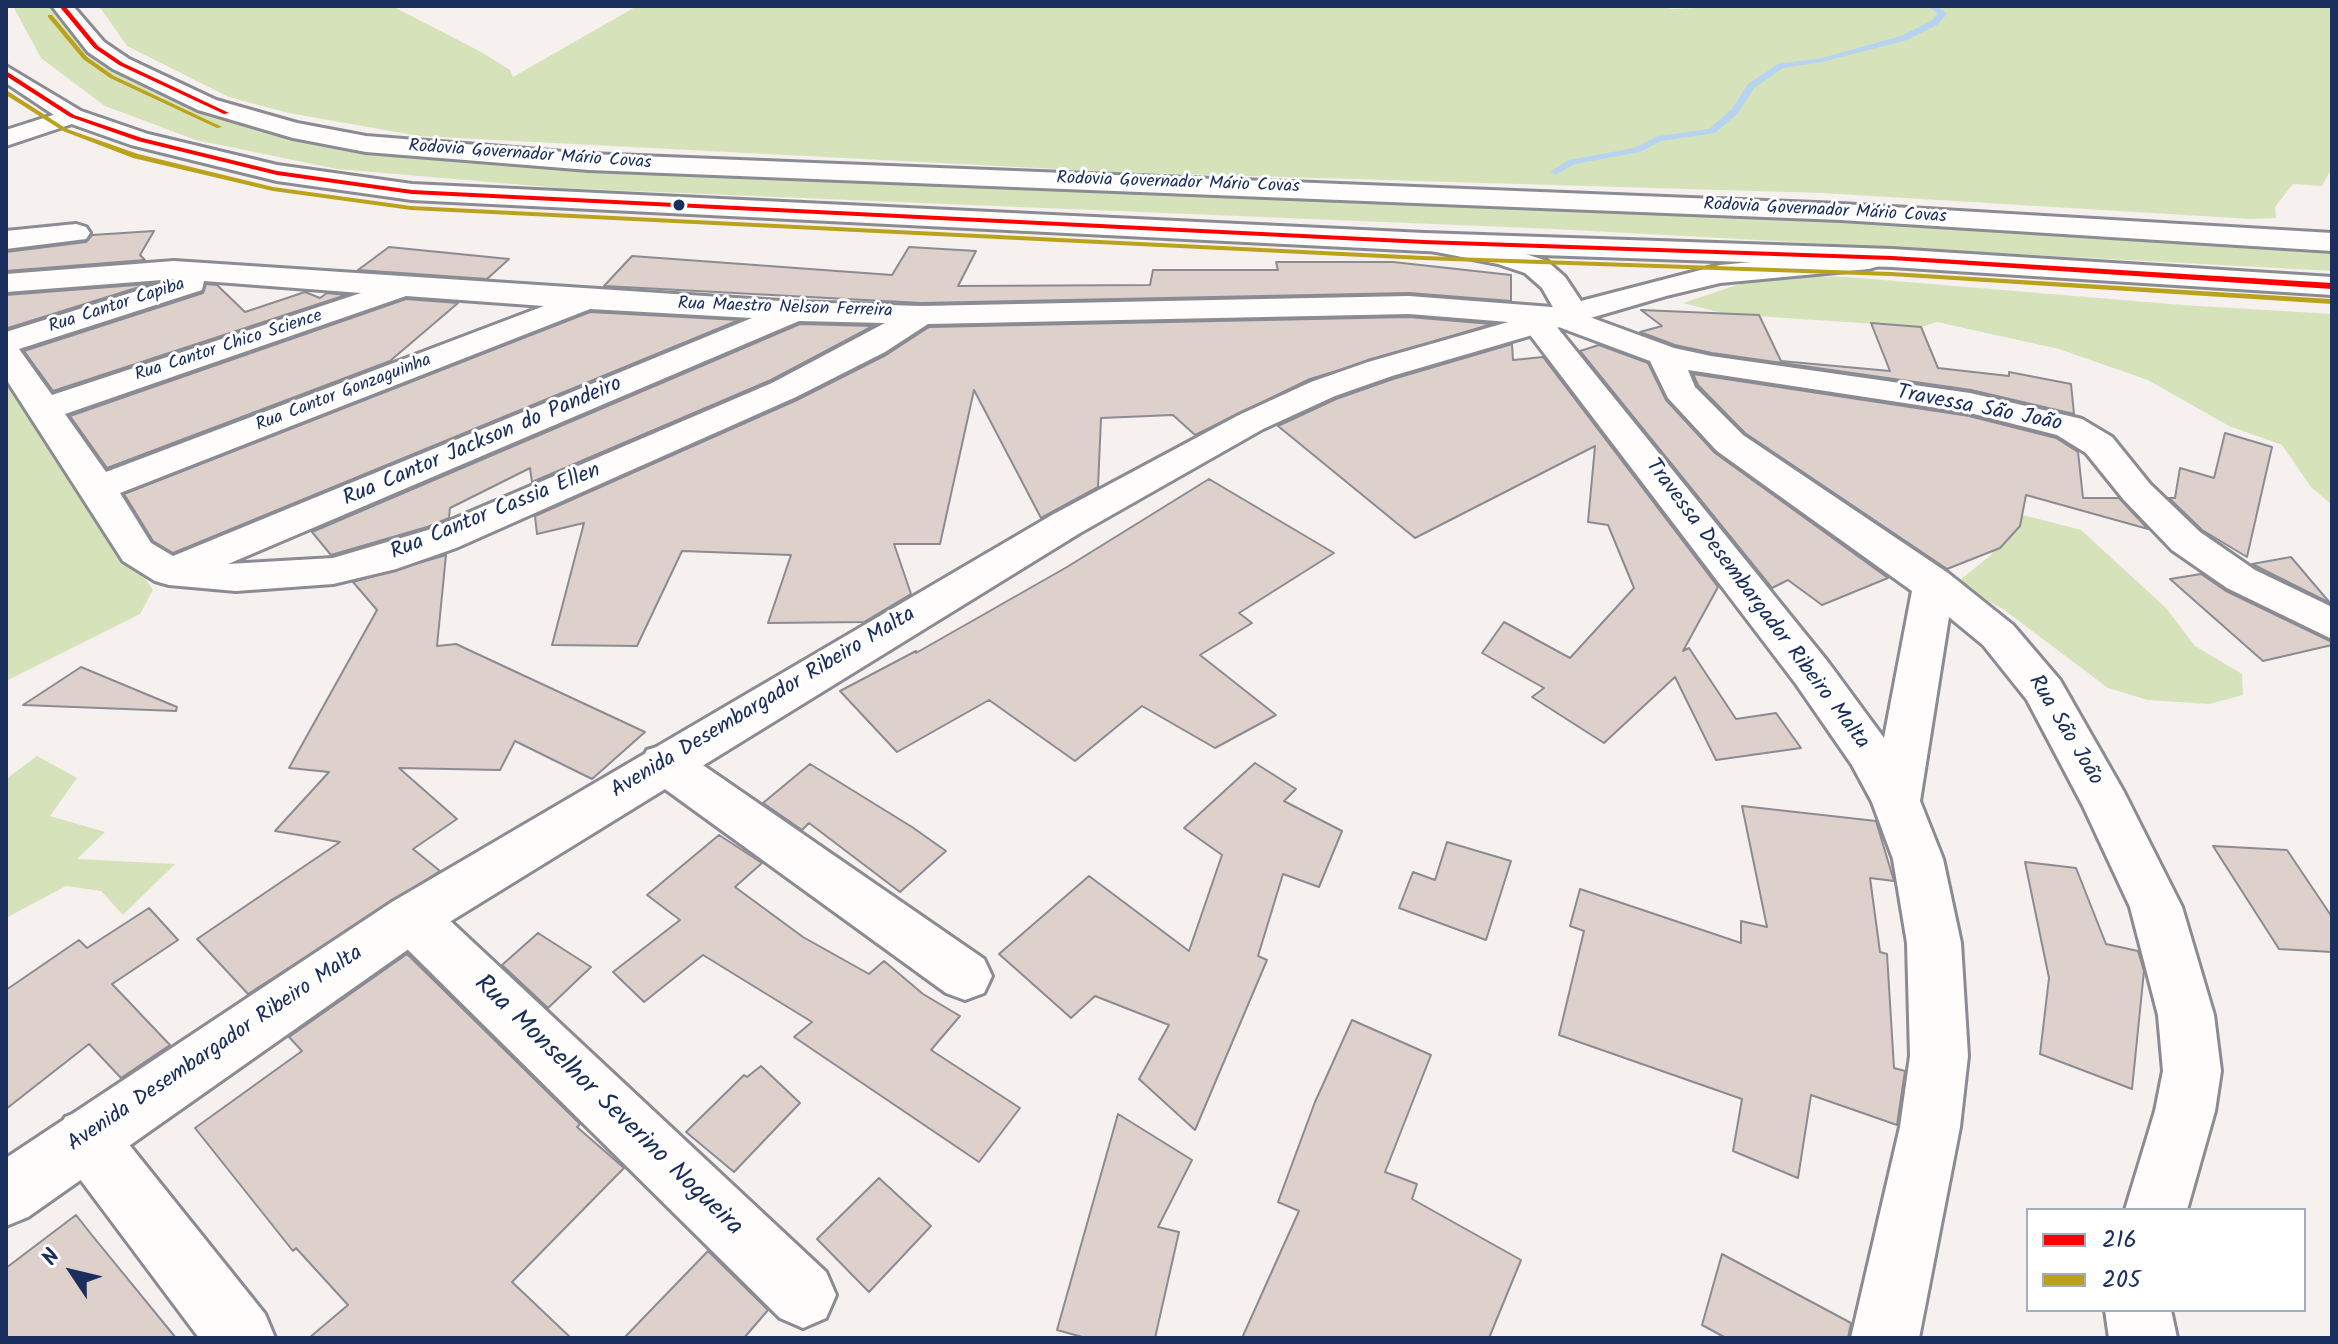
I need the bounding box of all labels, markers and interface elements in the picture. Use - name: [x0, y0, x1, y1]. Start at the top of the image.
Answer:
- street label: Rodovia Governador Mário Covas: [408, 137, 652, 175]
- street label: Rodovia Governador Mário Covas: [1056, 169, 1300, 199]
- street label: Rodovia Governador Mário Covas: [1703, 195, 1947, 229]
- unlabelled marker: [671, 197, 687, 213]
- street label: Rua Cantor Capiba: [46, 275, 188, 339]
- street label: Rua Maestro Nelson Ferreira: [677, 294, 893, 324]
- street label: Rua Cantor Chico Science: [133, 306, 325, 388]
- street label: Rua Cantor Gonzaguinha: [253, 351, 435, 437]
- street label: Rua Cantor Jackson do Pandeiro: [340, 372, 626, 514]
- street label: Travessa São João: [1894, 381, 2064, 439]
- street label: Travessa Desembargador Ribeiro Malta: [1638, 454, 1874, 756]
- street label: Rua Cantor Cassia Ellen: [387, 459, 605, 567]
- street label: Avenida Desembargador Ribeiro Malta: [607, 602, 921, 806]
- street label: Rua São João: [2021, 671, 2107, 791]
- street label: Avenida Desembargador Ribeiro Malta: [63, 941, 369, 1159]
- street label: Rua Monselhor Severino Nogueira: [466, 970, 748, 1244]
- legend: [2026, 1208, 2306, 1312]
- text: 216: [2102, 1221, 2137, 1260]
- north arrow: [32, 1232, 112, 1312]
- text: N: [34, 1242, 70, 1274]
- text: 205: [2102, 1261, 2141, 1300]

